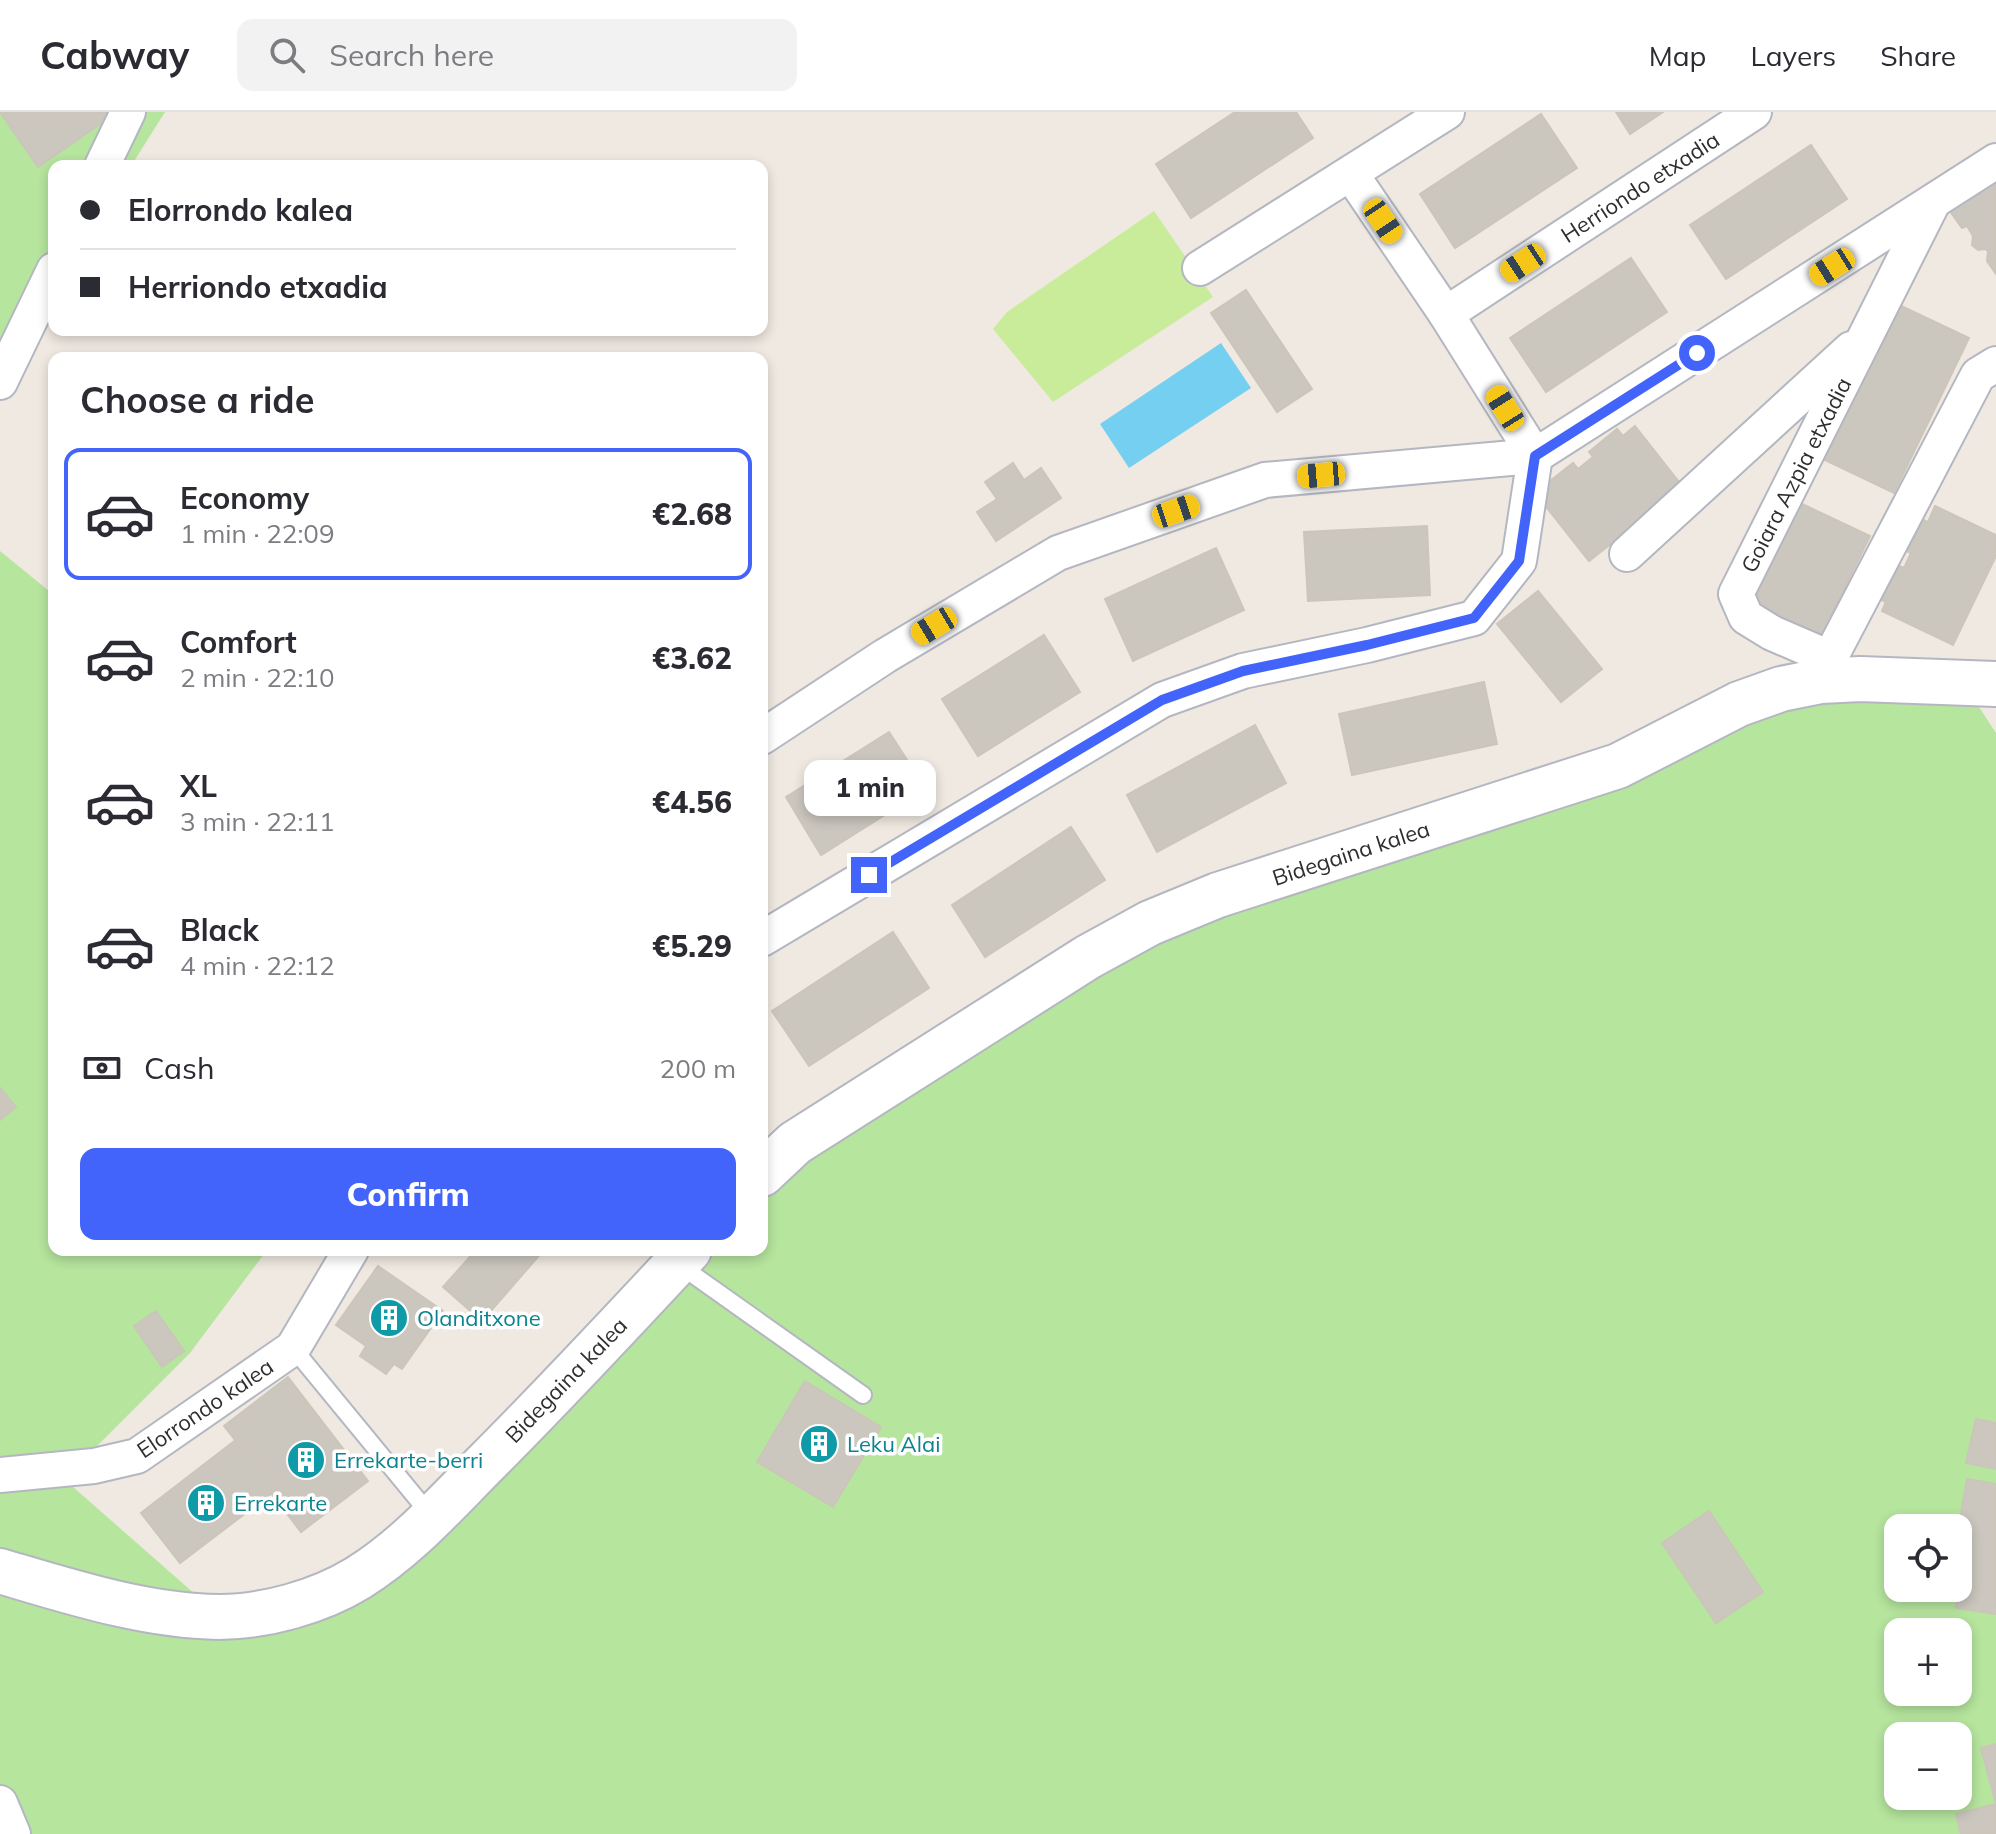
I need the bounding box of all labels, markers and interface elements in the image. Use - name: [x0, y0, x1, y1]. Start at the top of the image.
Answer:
- search box: [237, 19, 797, 91]
- text: Cabway: [40, 31, 189, 79]
- icon: search: [265, 33, 309, 77]
- text: Search here: [329, 36, 494, 74]
- text: Map: [1649, 38, 1706, 73]
- text: Layers: [1750, 38, 1836, 73]
- text: Share: [1880, 38, 1956, 73]
- street label: Herriondo etxadia: [1555, 125, 1725, 249]
- text: Elorrondo kalea: [128, 191, 353, 229]
- car: [1360, 194, 1406, 248]
- car: [1496, 240, 1550, 286]
- car: [1805, 244, 1859, 290]
- text: Herriondo etxadia: [128, 268, 388, 306]
- route start: [1679, 335, 1715, 371]
- street label: Goiara Azpia etxadia: [1735, 373, 1857, 577]
- text: Choose a ride: [80, 377, 314, 422]
- car: [1482, 381, 1528, 435]
- car: [1296, 461, 1346, 489]
- icon: car: [84, 478, 156, 550]
- text: Economy: [180, 479, 309, 517]
- car: [1149, 492, 1203, 530]
- text: €2.68: [652, 495, 732, 533]
- text: 1 min · 22:09: [180, 517, 335, 550]
- car: [907, 603, 961, 649]
- icon: car: [84, 622, 156, 694]
- text: Comfort: [180, 623, 297, 661]
- text: €3.62: [652, 639, 732, 677]
- text: 2 min · 22:10: [180, 661, 335, 694]
- callout: 1 min: [803, 759, 935, 815]
- icon: car: [84, 766, 156, 838]
- text: XL: [180, 767, 217, 805]
- text: 1 min: [835, 771, 905, 804]
- text: €4.56: [652, 783, 732, 821]
- text: 3 min · 22:11: [180, 805, 335, 838]
- street label: Bidegaina kalea: [1269, 814, 1433, 892]
- route end: [851, 857, 887, 893]
- icon: car: [84, 910, 156, 982]
- text: Black: [180, 911, 259, 949]
- text: €5.29: [652, 927, 732, 965]
- text: 4 min · 22:12: [180, 949, 335, 982]
- icon: cash: [80, 1046, 124, 1090]
- text: Cash: [144, 1049, 215, 1087]
- text: 200 m: [660, 1052, 736, 1085]
- button: Confirm: [80, 1148, 736, 1240]
- building icon: Olanditxone: [368, 1297, 410, 1339]
- place label: Olanditxone: [417, 1304, 541, 1332]
- street label: Bidegaina kalea: [499, 1311, 633, 1449]
- street label: Elorrondo kalea: [132, 1352, 278, 1464]
- building icon: Leku Alai: [798, 1423, 840, 1465]
- place label: Leku Alai: [847, 1430, 940, 1458]
- building icon: Errekarte-berri: [285, 1439, 327, 1481]
- place label: Errekarte-berri: [334, 1446, 483, 1474]
- building icon: Errekarte: [185, 1482, 227, 1524]
- place label: Errekarte: [234, 1489, 327, 1517]
- map controls: [1884, 1514, 1972, 1810]
- button: locate: [1884, 1514, 1972, 1602]
- button: +: [1884, 1618, 1972, 1706]
- button: −: [1884, 1722, 1972, 1810]

